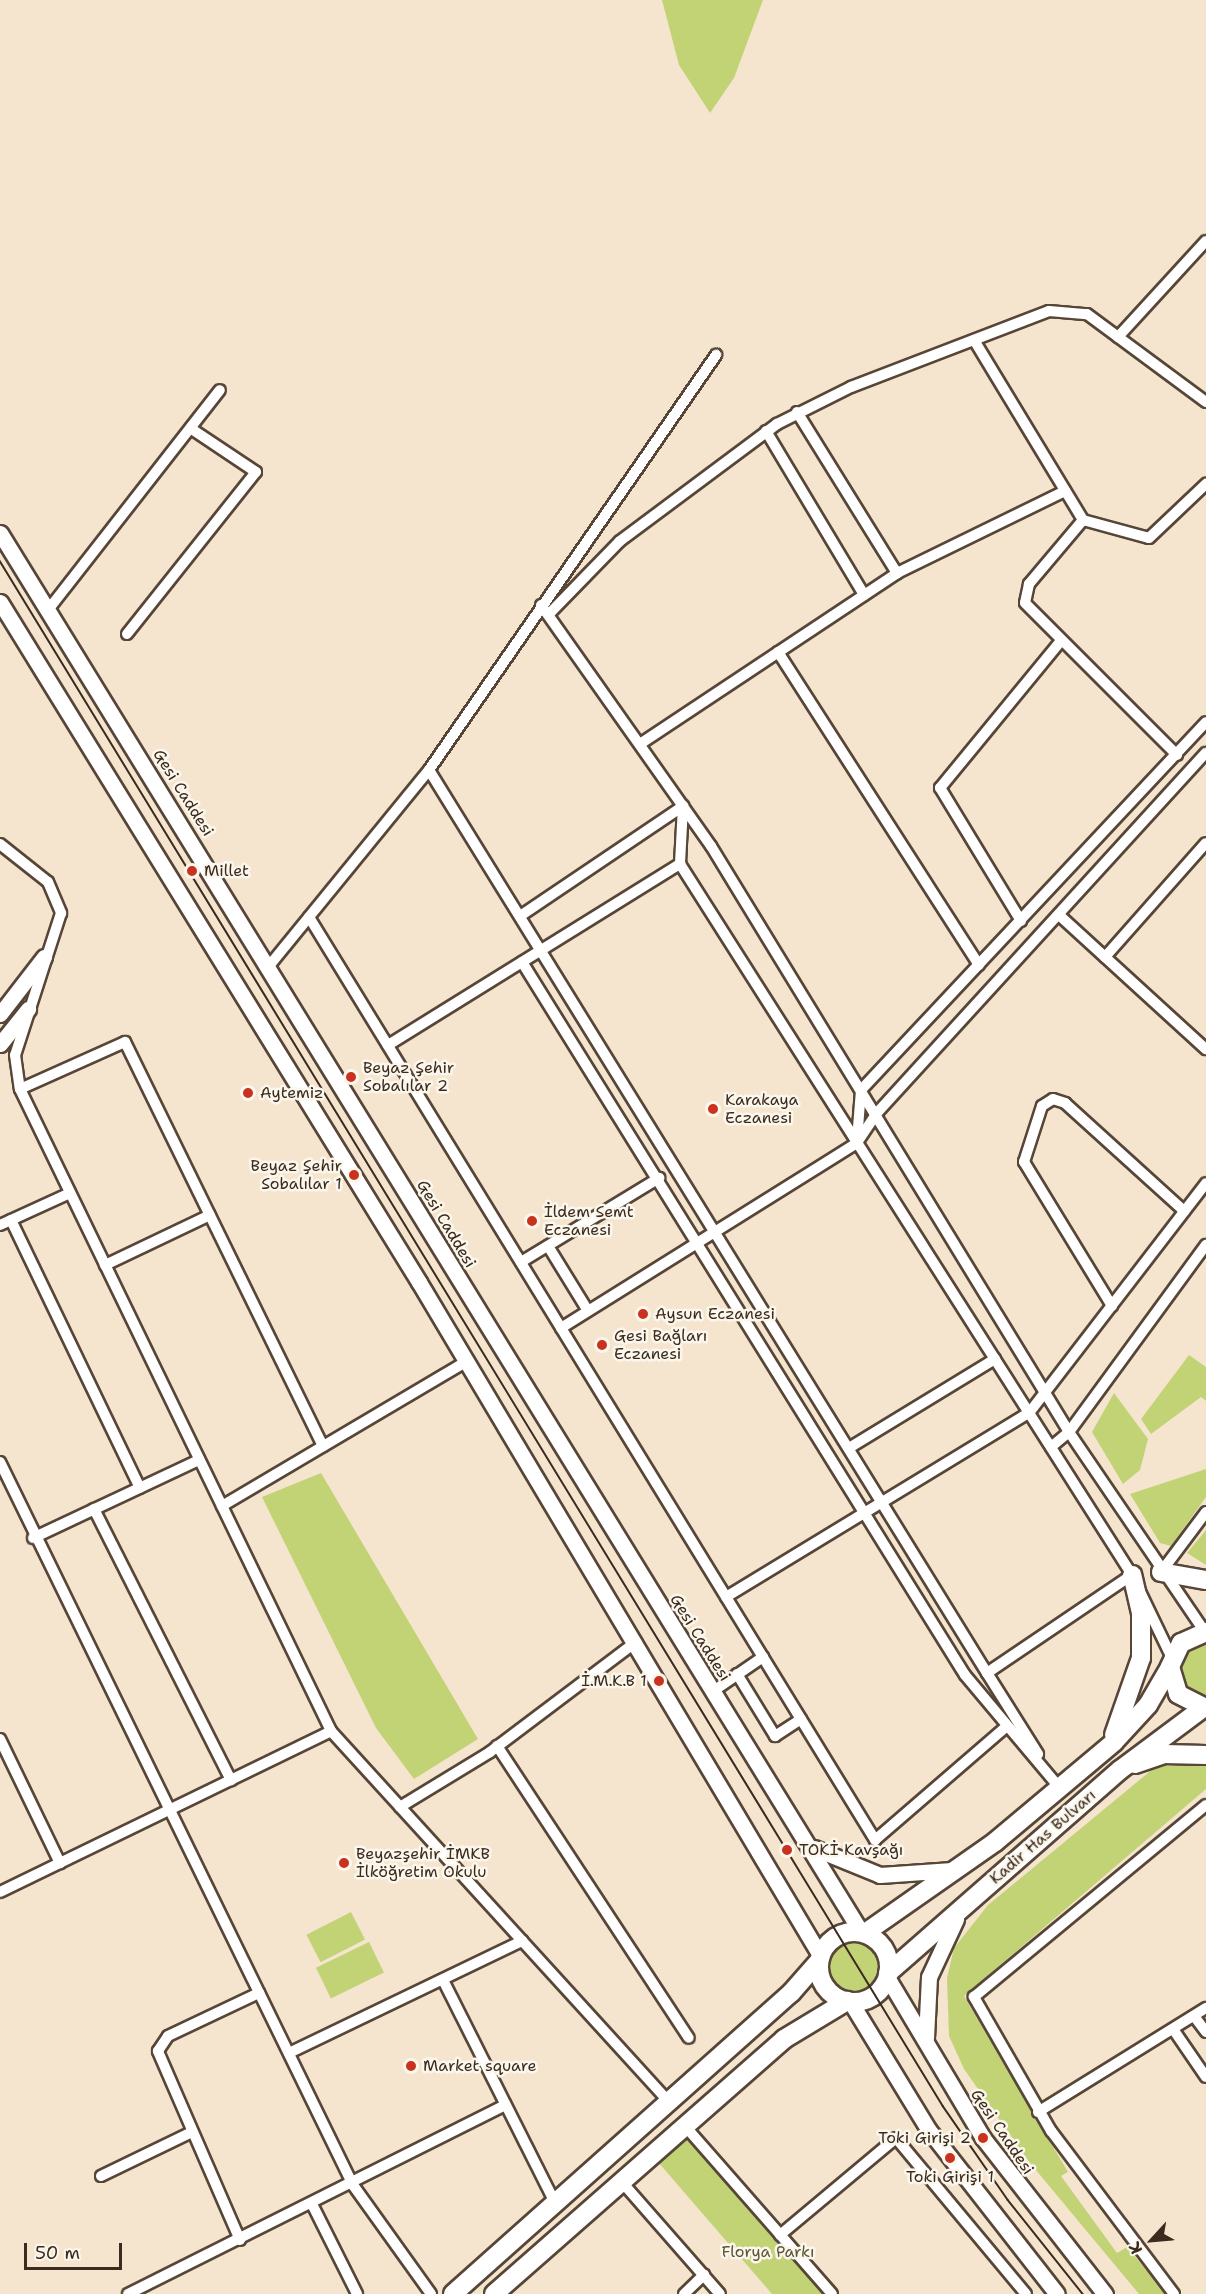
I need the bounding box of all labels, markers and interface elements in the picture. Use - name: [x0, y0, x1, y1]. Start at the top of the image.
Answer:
- street label: Gesi Caddesi: [149, 746, 217, 840]
- place label: Millet: [204, 861, 249, 881]
- marker: Millet: [185, 864, 199, 878]
- place label: Beyaz Şehir Sobalılar 2: [363, 1058, 454, 1096]
- marker: Beyaz Şehir Sobalılar 2: [344, 1070, 358, 1084]
- place label: Aytemiz: [260, 1083, 323, 1103]
- marker: Aytemiz: [241, 1086, 255, 1100]
- place label: Karakaya Eczanesi: [725, 1090, 799, 1128]
- marker: Karakaya Eczanesi: [706, 1102, 720, 1116]
- place label: Beyaz Şehir Sobalılar 1: [251, 1156, 342, 1194]
- marker: Beyaz Şehir Sobalılar 1: [347, 1168, 361, 1182]
- street label: Gesi Caddesi: [412, 1177, 480, 1271]
- place label: İldem Semt Eczanesi: [544, 1202, 634, 1240]
- marker: İldem Semt Eczanesi: [525, 1214, 539, 1228]
- place label: Aysun Eczanesi: [655, 1304, 775, 1324]
- marker: Aysun Eczanesi: [636, 1307, 650, 1321]
- place label: Gesi Bağları Eczanesi: [614, 1326, 707, 1364]
- marker: Gesi Bağları Eczanesi: [595, 1338, 609, 1352]
- street label: Gesi Caddesi: [666, 1591, 734, 1685]
- place label: İ.M.K.B 1: [581, 1671, 647, 1691]
- marker: İ.M.K.B 1: [652, 1674, 666, 1688]
- street label: Kadir Has Bulvarı: [986, 1786, 1100, 1888]
- place label: TOKİ Kavşağı: [799, 1840, 903, 1860]
- marker: TOKİ Kavşağı: [780, 1843, 794, 1857]
- place label: Beyazşehir İMKB İlköğretim Okulu: [356, 1844, 490, 1882]
- marker: Beyazşehir İMKB İlköğretim Okulu: [337, 1856, 351, 1870]
- place label: Market square: [423, 2056, 537, 2076]
- marker: Market square: [404, 2059, 418, 2073]
- street label: Gesi Caddesi: [966, 2086, 1038, 2178]
- place label: Toki Girişi 2: [878, 2128, 971, 2148]
- marker: Toki Girişi 2: [976, 2131, 990, 2145]
- marker: Toki Girişi 1: [943, 2151, 957, 2165]
- place label: Toki Girişi 1: [906, 2167, 994, 2187]
- north arrow: [1122, 2210, 1182, 2270]
- scale bar: [27, 2231, 124, 2269]
- text: K: [1124, 2239, 1147, 2258]
- text: 50 m: [35, 2241, 80, 2265]
- park label: Florya Parkı: [722, 2242, 814, 2262]

